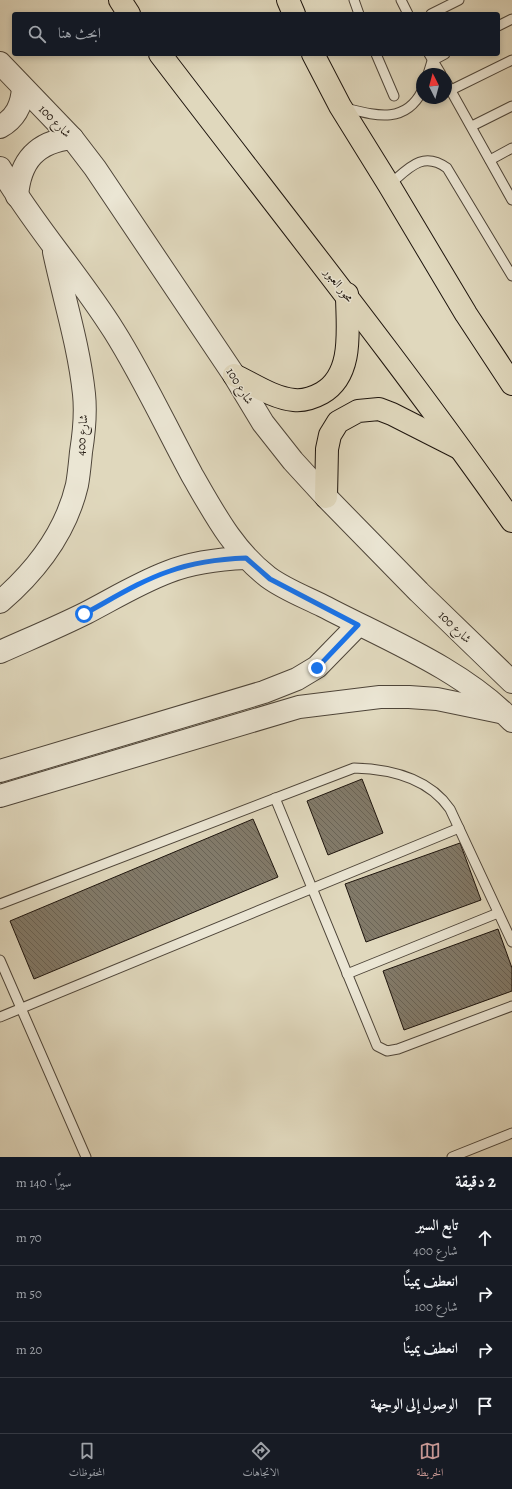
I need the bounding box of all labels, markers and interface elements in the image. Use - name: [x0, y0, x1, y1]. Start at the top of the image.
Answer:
- search box: [12, 12, 500, 56]
- icon: search: [26, 23, 48, 45]
- text: ابحث هنا: [58, 23, 101, 43]
- north arrow: [416, 68, 452, 104]
- street label: شارع 100: [33, 101, 75, 143]
- street label: محور العبور: [320, 264, 358, 306]
- street label: شارع 100: [220, 365, 258, 409]
- street label: شارع 400: [73, 414, 94, 456]
- route start: [75, 605, 93, 623]
- street label: شارع 100: [433, 607, 475, 649]
- route end: [308, 659, 326, 677]
- text: 2 دقيقة: [455, 1170, 496, 1193]
- text: سيرًا · 140 m: [16, 1174, 72, 1191]
- text: تابع السير: [416, 1215, 458, 1235]
- icon: ahead: [474, 1227, 496, 1249]
- text: 70 m: [16, 1229, 42, 1246]
- text: شارع 400: [413, 1242, 458, 1259]
- text: انعطف يمينًا: [403, 1271, 458, 1291]
- icon: right: [474, 1283, 496, 1305]
- text: 50 m: [16, 1285, 42, 1302]
- text: شارع 100: [415, 1298, 458, 1315]
- text: انعطف يمينًا: [403, 1338, 458, 1358]
- icon: right: [474, 1339, 496, 1361]
- text: 20 m: [16, 1341, 43, 1358]
- text: الوصول إلى الوجهة: [371, 1394, 458, 1414]
- icon: arrive: [474, 1395, 496, 1417]
- tab: المحفوظات: [69, 1440, 105, 1483]
- tab: الاتجاهات: [242, 1440, 279, 1483]
- tab: الخريطة: [417, 1440, 443, 1483]

